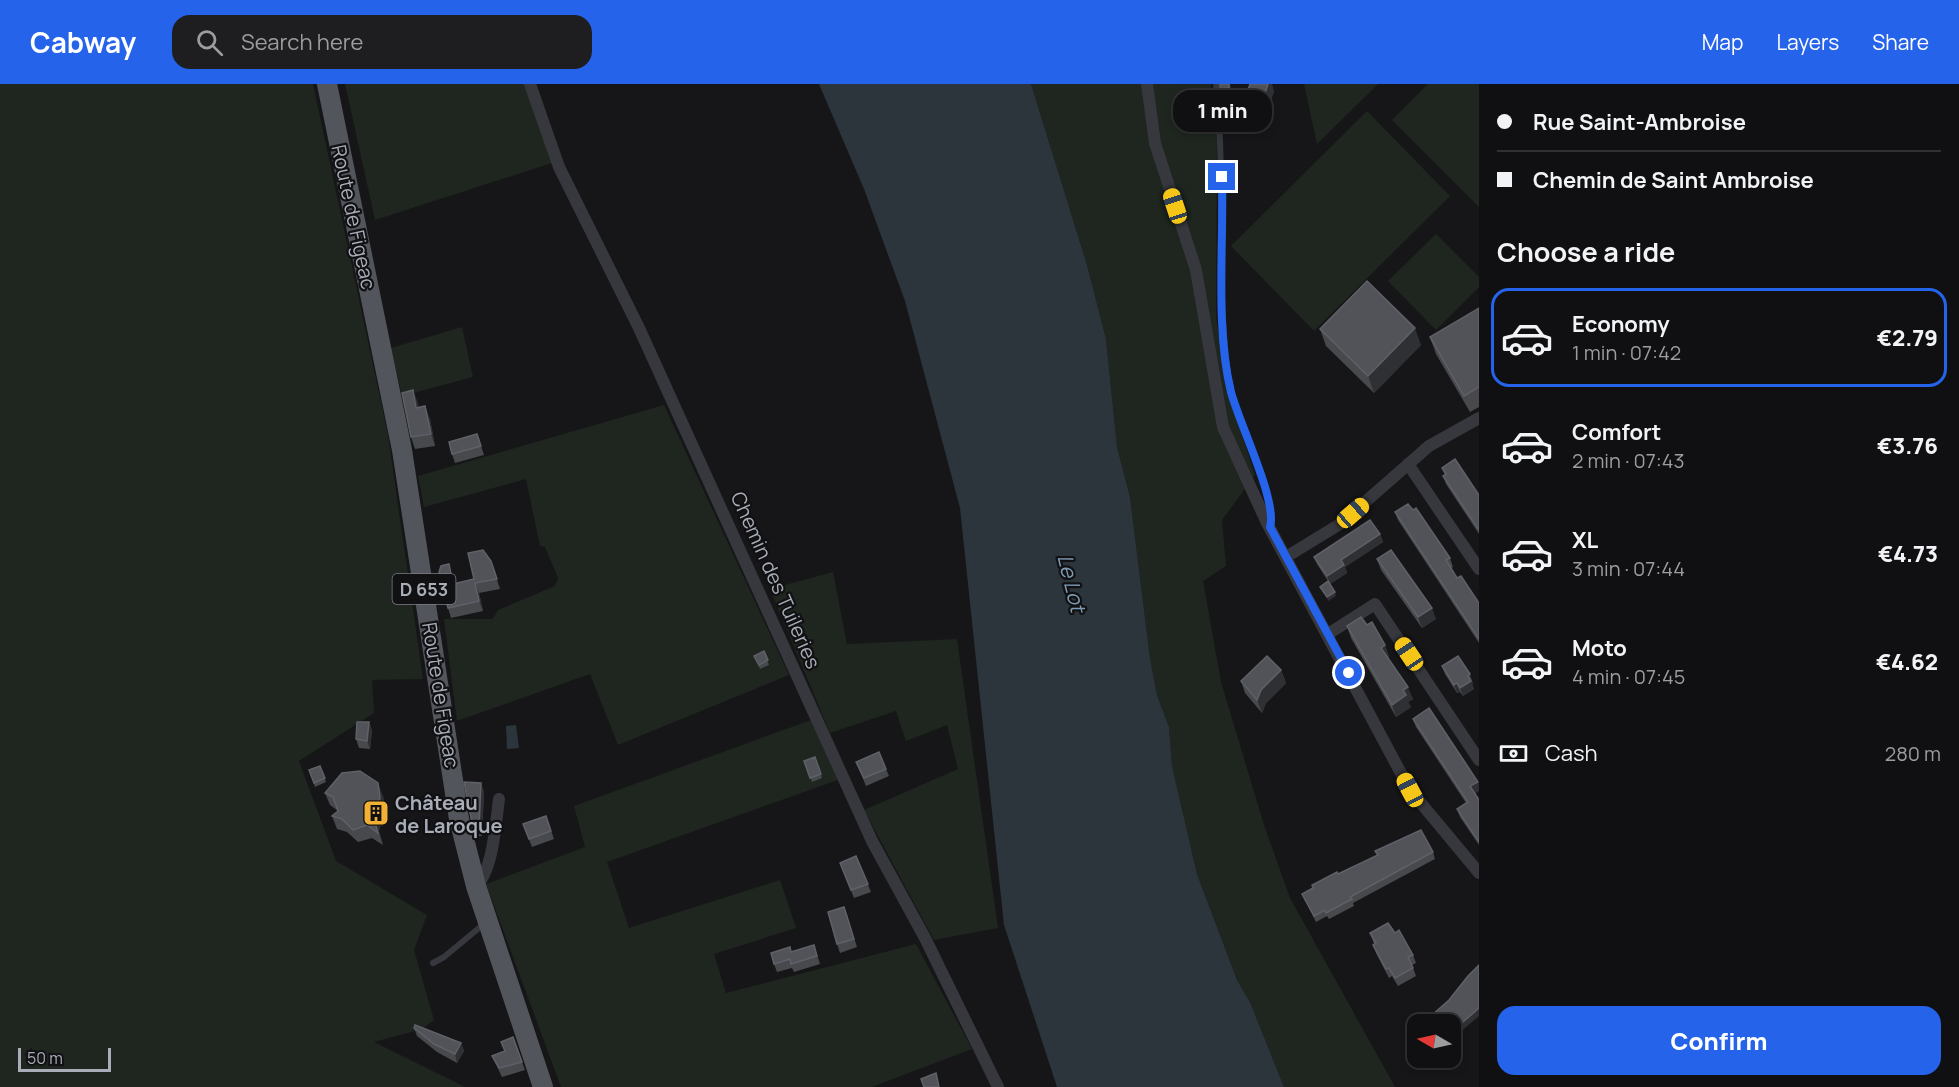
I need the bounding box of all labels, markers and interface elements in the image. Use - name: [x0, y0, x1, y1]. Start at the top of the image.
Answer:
- search box: [172, 15, 592, 69]
- text: Cabway: [30, 23, 136, 61]
- icon: search: [193, 26, 226, 59]
- text: Search here: [241, 27, 363, 57]
- text: Map: [1702, 28, 1743, 56]
- text: Layers: [1776, 28, 1839, 56]
- text: Share: [1872, 28, 1929, 56]
- callout: 1 min: [1172, 90, 1272, 132]
- text: 1 min: [1197, 97, 1248, 124]
- text: Rue Saint-Ambroise: [1533, 107, 1746, 137]
- street label: Route de Figeac: [325, 142, 383, 292]
- route end: [1208, 163, 1235, 190]
- text: Chemin de Saint Ambroise: [1533, 165, 1814, 195]
- car: [1161, 186, 1189, 226]
- text: Choose a ride: [1497, 233, 1675, 270]
- text: Economy: [1572, 309, 1670, 339]
- icon: car: [1500, 311, 1554, 365]
- text: €2.79: [1877, 323, 1938, 353]
- text: 1 min · 07:42: [1572, 339, 1681, 366]
- text: Comfort: [1572, 417, 1661, 447]
- icon: car: [1500, 419, 1554, 473]
- text: €3.76: [1877, 431, 1938, 461]
- text: 2 min · 07:43: [1572, 447, 1685, 474]
- street label: Chemin des Tuileries: [725, 487, 827, 673]
- car: [1334, 494, 1372, 532]
- text: XL: [1572, 525, 1598, 555]
- icon: car: [1500, 527, 1554, 581]
- text: €4.73: [1878, 539, 1938, 569]
- water label: Le Lot: [1051, 551, 1093, 617]
- text: 3 min · 07:44: [1572, 555, 1685, 582]
- road number: D 653: [392, 574, 456, 604]
- street label: Route de Figeac: [416, 620, 466, 770]
- text: Moto: [1572, 633, 1627, 663]
- car: [1391, 634, 1427, 674]
- icon: car: [1500, 635, 1554, 689]
- text: €4.62: [1876, 647, 1938, 677]
- route start: [1335, 659, 1362, 686]
- text: 4 min · 07:45: [1572, 663, 1685, 690]
- icon: cash: [1497, 737, 1530, 770]
- text: Cash: [1545, 738, 1598, 768]
- text: 280 m: [1885, 740, 1941, 767]
- car: [1394, 770, 1426, 810]
- place label: Château de Laroque: [395, 789, 503, 839]
- building icon: Château de Laroque: [361, 798, 391, 828]
- button: Confirm: [1497, 1006, 1941, 1075]
- north arrow: [1407, 1014, 1461, 1068]
- map controls: [1407, 1014, 1461, 1068]
- scale bar: [18, 1045, 111, 1072]
- text: 50 m: [27, 1047, 63, 1069]

